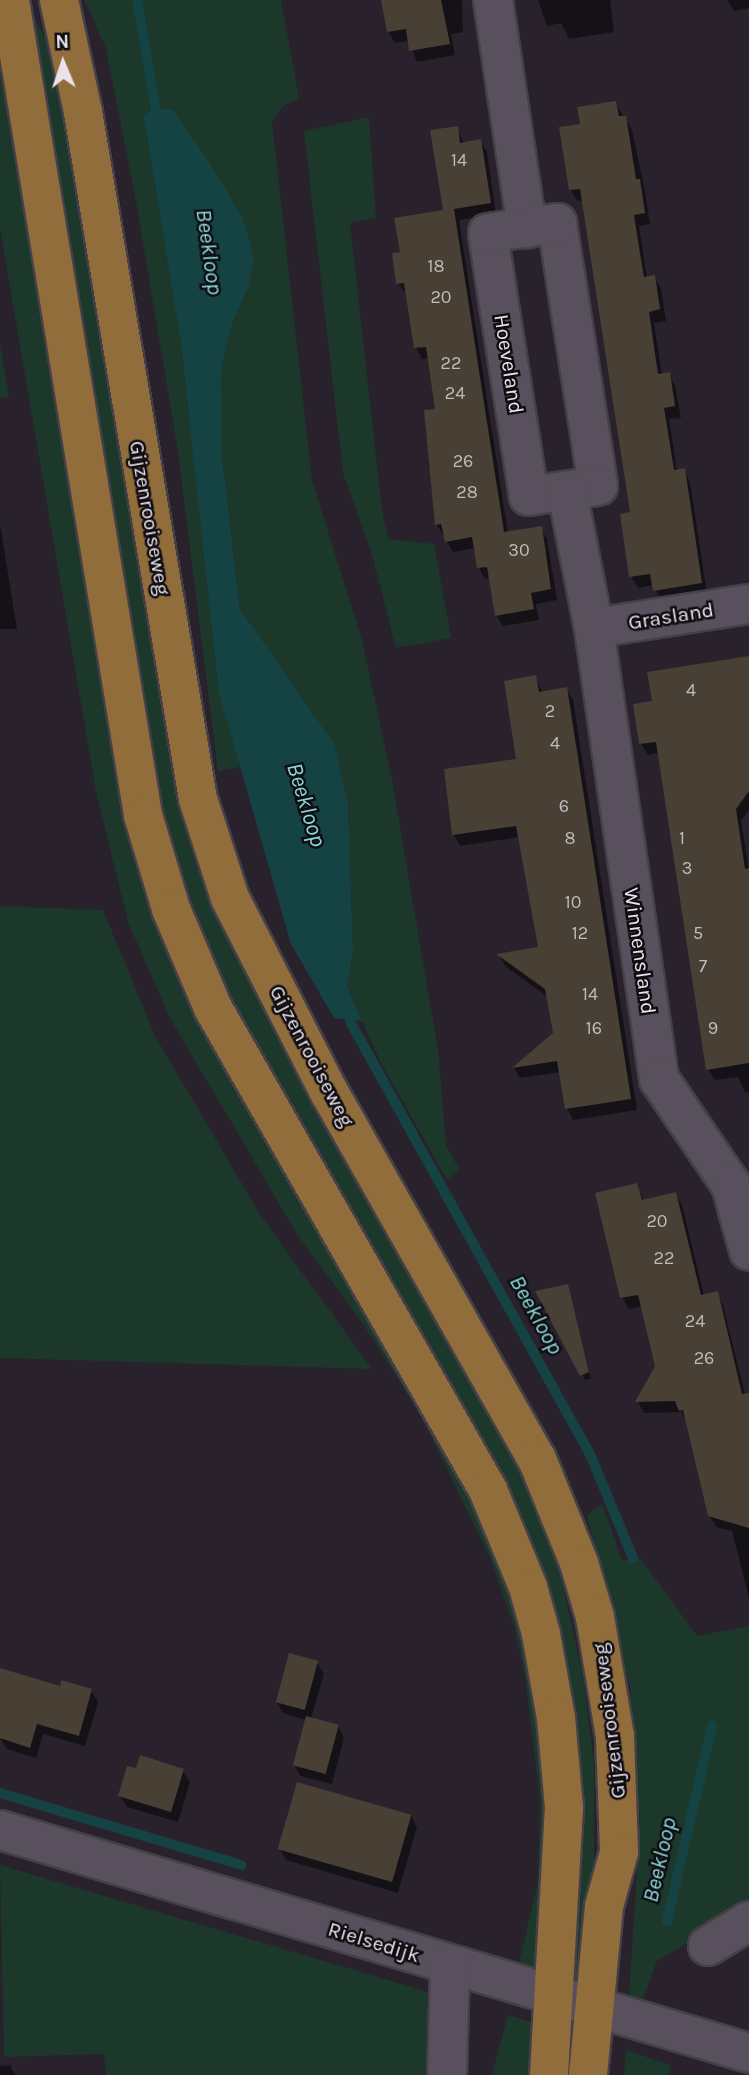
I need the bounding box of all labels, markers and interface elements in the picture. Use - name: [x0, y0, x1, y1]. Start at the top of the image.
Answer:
- north arrow: [28, 28, 98, 98]
- text: N: [55, 31, 69, 53]
- house number: 14: [451, 149, 467, 171]
- water label: Beekloop: [189, 207, 229, 297]
- house number: 18: [427, 255, 445, 277]
- house number: 20: [430, 286, 452, 308]
- street label: Hoeveland: [489, 313, 529, 415]
- house number: 22: [441, 352, 461, 374]
- house number: 24: [445, 382, 465, 404]
- street label: Gijzenrooiseweg: [124, 439, 176, 597]
- house number: 26: [453, 450, 473, 472]
- house number: 28: [456, 481, 478, 503]
- house number: 30: [508, 539, 530, 561]
- street label: Grasland: [626, 597, 716, 635]
- house number: 4: [686, 679, 696, 701]
- house number: 2: [545, 700, 555, 722]
- house number: 4: [550, 732, 560, 754]
- water label: Beekloop: [280, 760, 332, 850]
- house number: 6: [559, 795, 569, 817]
- house number: 8: [564, 827, 576, 849]
- house number: 1: [679, 827, 685, 849]
- house number: 3: [682, 857, 692, 879]
- street label: Winnensland: [619, 886, 661, 1016]
- house number: 10: [565, 891, 581, 913]
- house number: 12: [572, 922, 588, 944]
- house number: 5: [693, 922, 703, 944]
- house number: 7: [699, 955, 707, 977]
- street label: Gijzenrooiseweg: [264, 981, 360, 1131]
- house number: 14: [582, 983, 598, 1005]
- house number: 16: [586, 1017, 602, 1039]
- house number: 9: [708, 1017, 718, 1039]
- house number: 20: [646, 1210, 668, 1232]
- house number: 22: [654, 1247, 674, 1269]
- water label: Beekloop: [503, 1270, 569, 1360]
- house number: 24: [685, 1310, 705, 1332]
- house number: 26: [694, 1347, 714, 1369]
- street label: Gijzenrooiseweg: [587, 1642, 631, 1800]
- water label: Beekloop: [637, 1815, 683, 1905]
- street label: Rielsedijk: [325, 1916, 423, 1968]

